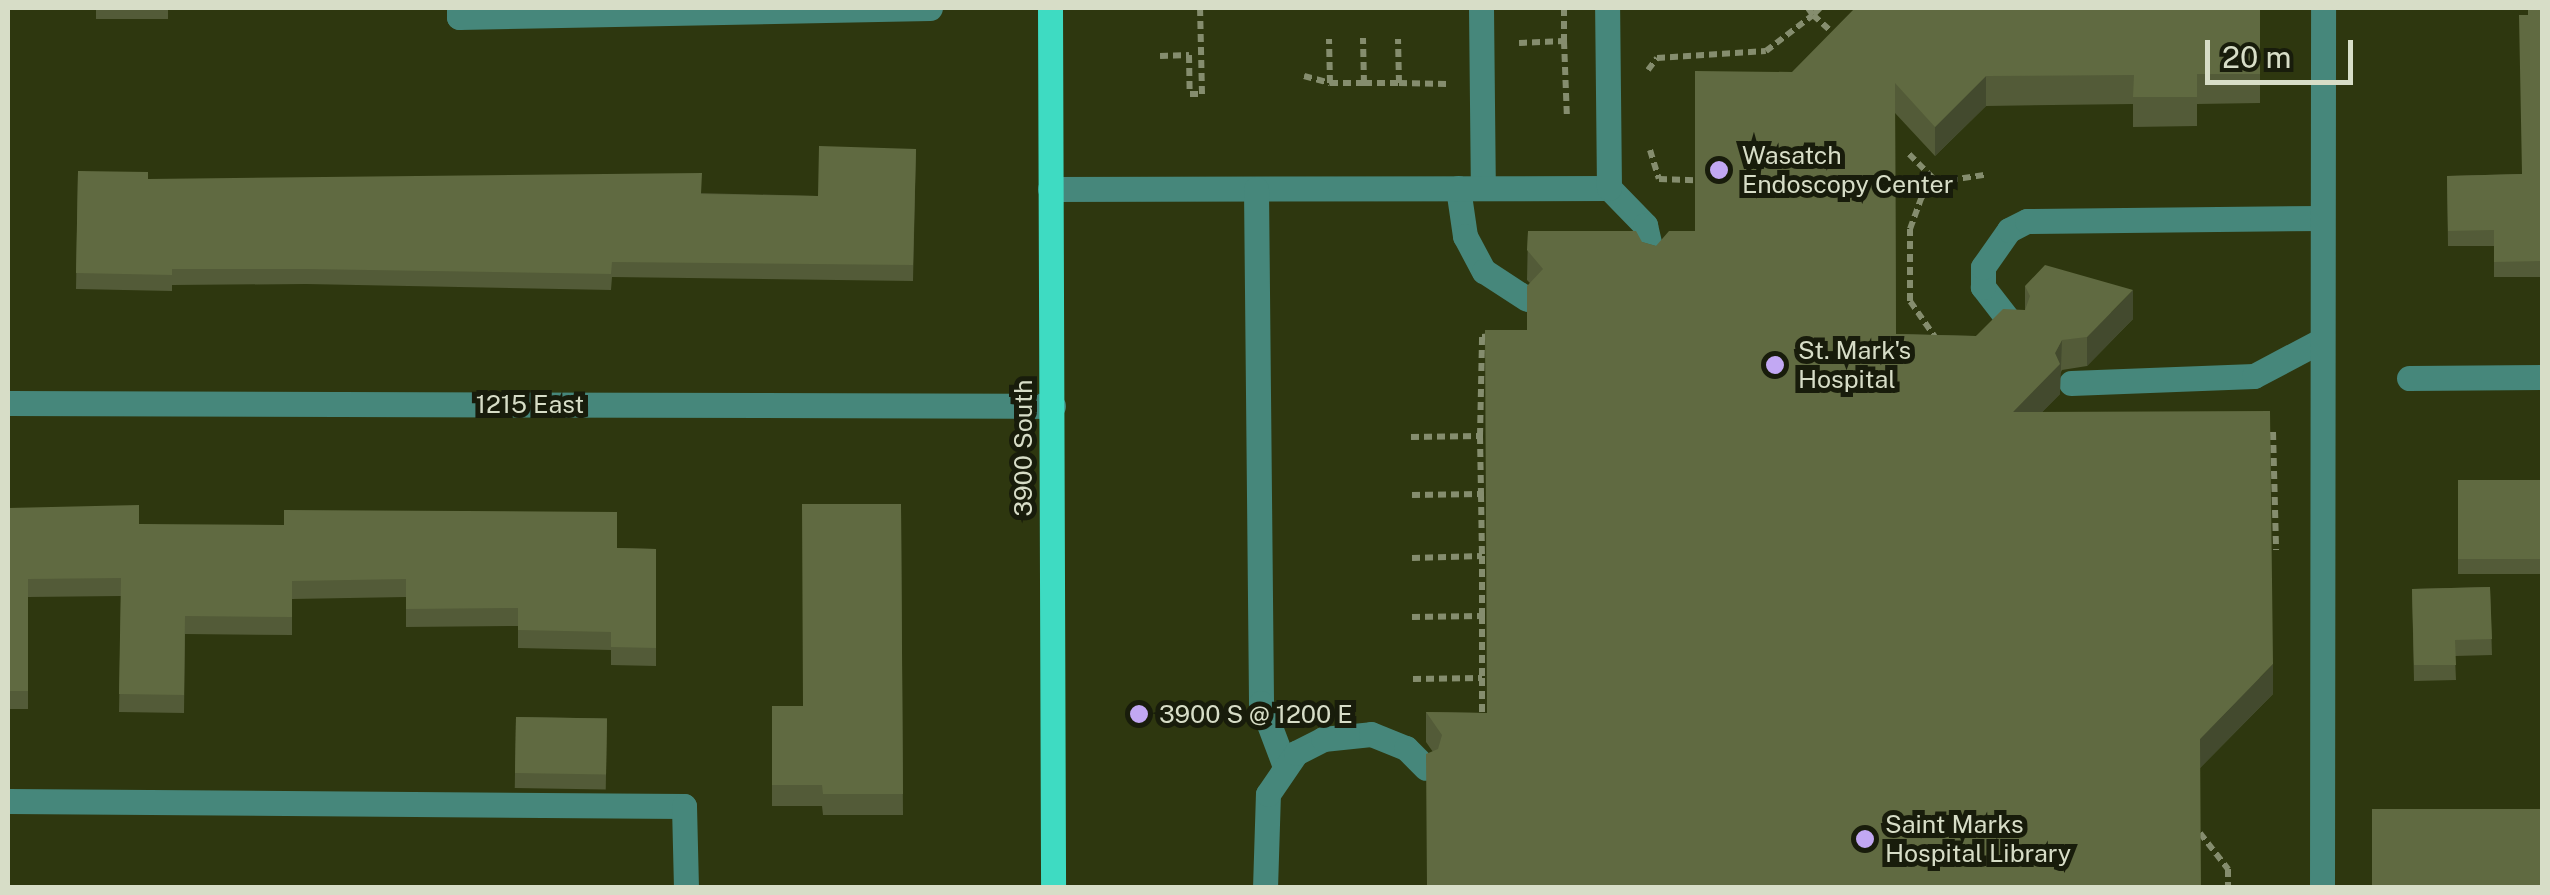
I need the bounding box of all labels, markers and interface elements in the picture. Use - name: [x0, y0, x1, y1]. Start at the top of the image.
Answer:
- scale bar: [2210, 20, 2358, 82]
- text: 20 m: [2222, 39, 2291, 75]
- place label: Wasatch Endoscopy Center: [1742, 141, 1954, 200]
- marker: Wasatch Endoscopy Center: [1706, 157, 1732, 183]
- place label: St. Mark's Hospital: [1798, 336, 1911, 395]
- marker: St. Mark's Hospital: [1762, 352, 1788, 378]
- street label: 3900 South: [1008, 379, 1038, 517]
- street label: 1215 East: [476, 389, 584, 419]
- place label: 3900 S @ 1200 E: [1159, 699, 1353, 729]
- marker: 3900 S @ 1200 E: [1128, 703, 1150, 725]
- place label: Saint Marks Hospital Library: [1885, 810, 2071, 869]
- marker: Saint Marks Hospital Library: [1854, 828, 1876, 850]

